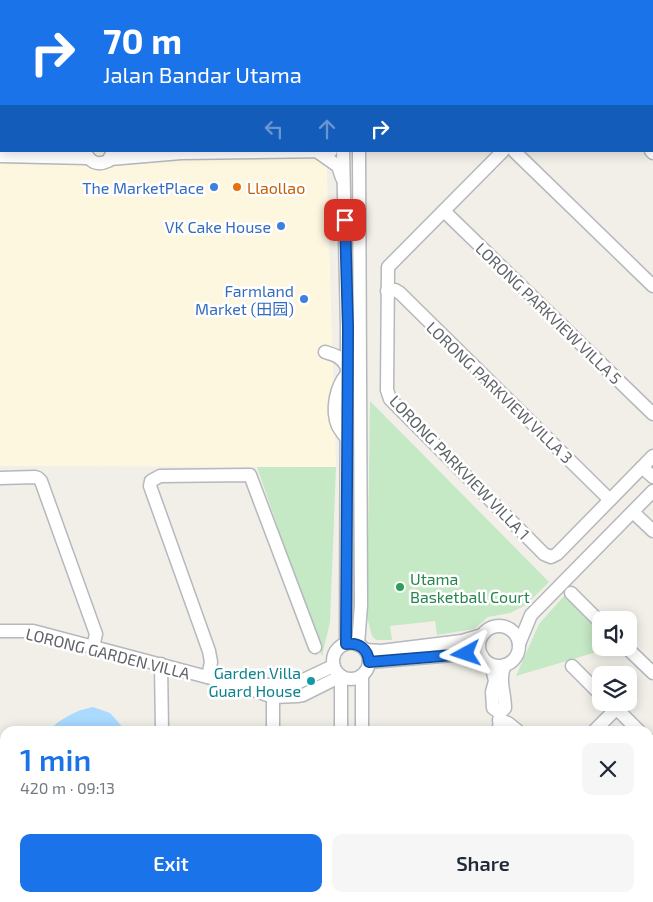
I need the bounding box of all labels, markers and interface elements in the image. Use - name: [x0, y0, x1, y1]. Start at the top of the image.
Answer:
- text: 70 m: [103, 19, 182, 61]
- icon: right: [20, 20, 85, 85]
- text: Jalan Bandar Utama: [103, 61, 302, 87]
- icon: left: [260, 115, 288, 143]
- icon: ahead: [313, 115, 341, 143]
- icon: right: [366, 115, 394, 143]
- place label: The MarketPlace: [82, 178, 204, 197]
- place label: Llaollao: [247, 178, 305, 197]
- marker: The MarketPlace: [208, 181, 220, 193]
- marker: Llaollao: [231, 181, 243, 193]
- pin: [324, 199, 366, 241]
- icon: arrive: [331, 206, 359, 234]
- place label: VK Cake House: [165, 217, 271, 236]
- marker: VK Cake House: [275, 220, 287, 232]
- street label: LORONG PARKVIEW VILLA 5: [472, 238, 626, 388]
- place label: Farmland Market (田园): [195, 281, 294, 318]
- marker: Farmland Market (田园): [298, 293, 310, 305]
- street label: LORONG PARKVIEW VILLA 3: [423, 317, 577, 467]
- street label: LORONG PARKVIEW VILLA 1: [386, 391, 534, 543]
- place label: Utama Basketball Court: [410, 569, 530, 606]
- marker: Utama Basketball Court: [394, 581, 406, 593]
- map controls: [592, 611, 637, 711]
- button: sound: [592, 611, 637, 656]
- street label: LORONG GARDEN VILLA: [24, 623, 192, 683]
- position arrow: [439, 627, 491, 679]
- place label: Garden Villa Guard House: [208, 663, 301, 700]
- button: layers: [592, 666, 637, 711]
- marker: Garden Villa Guard House: [305, 675, 317, 687]
- text: 1 min: [20, 741, 91, 777]
- button: close: [582, 743, 634, 795]
- text: 420 m · 09:13: [20, 778, 115, 797]
- button: Exit: [20, 834, 322, 892]
- button: Share: [332, 834, 634, 892]

